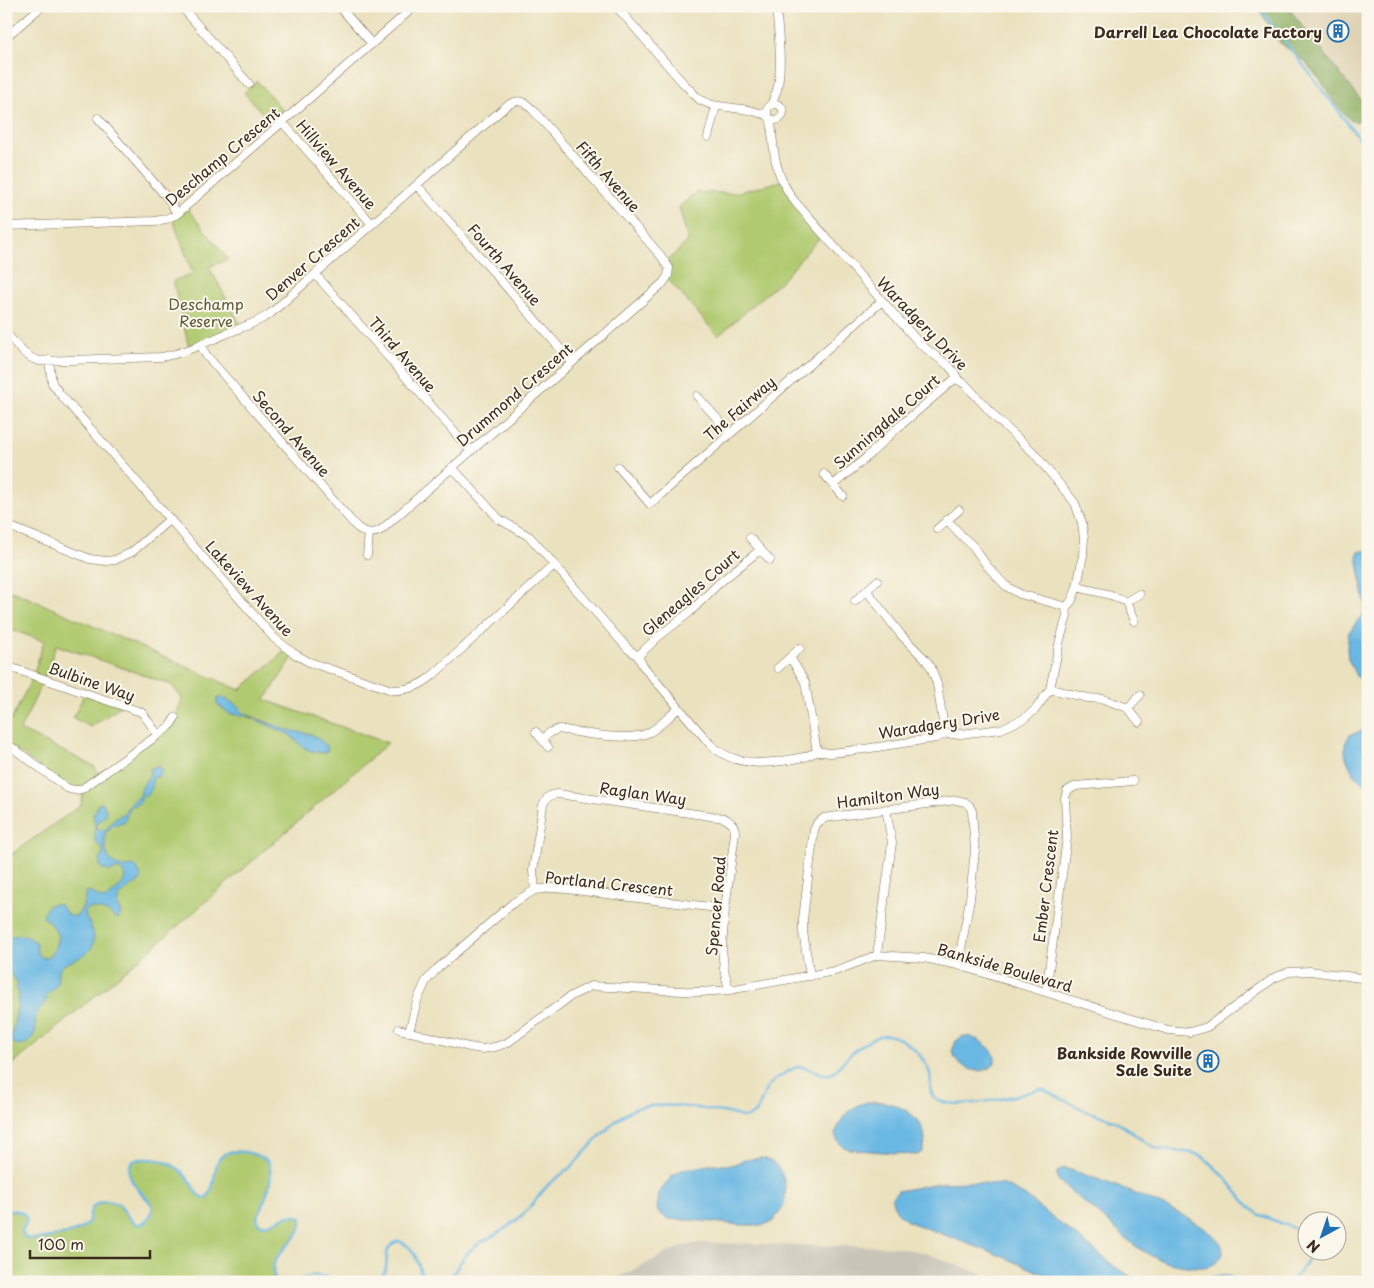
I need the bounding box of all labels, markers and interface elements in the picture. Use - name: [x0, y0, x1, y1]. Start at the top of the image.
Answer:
- building icon: Darrell Lea Chocolate Factory: [1326, 19, 1350, 43]
- place label: Darrell Lea Chocolate Factory: [1094, 20, 1322, 43]
- street label: Deschamp Crescent: [160, 101, 284, 211]
- street label: Hillview Avenue: [291, 114, 383, 214]
- street label: Fifth Avenue: [572, 135, 646, 217]
- street label: Denver Crescent: [260, 211, 364, 305]
- street label: Fourth Avenue: [463, 218, 547, 310]
- street label: Waradgery Drive: [872, 271, 974, 375]
- park label: Deschamp Reserve: [168, 292, 244, 332]
- street label: Third Avenue: [364, 311, 442, 397]
- street label: Drummond Crescent: [451, 337, 577, 451]
- street label: Sunningdale Court: [828, 368, 944, 474]
- street label: The Fairway: [698, 370, 780, 446]
- street label: Second Avenue: [248, 384, 336, 482]
- street label: Lakeview Avenue: [201, 535, 299, 641]
- street label: Gleneagles Court: [636, 543, 744, 641]
- street label: Bulbine Way: [46, 655, 138, 707]
- street label: Waradgery Drive: [877, 702, 1001, 744]
- street label: Raglan Way: [598, 776, 688, 810]
- street label: Hamilton Way: [835, 776, 941, 814]
- street label: Ember Crescent: [1027, 828, 1063, 944]
- street label: Spencer Road: [699, 855, 731, 957]
- street label: Portland Crescent: [544, 865, 674, 901]
- street label: Bankside Boulevard: [935, 937, 1075, 997]
- place label: Bankside Rowville Sale Suite: [1056, 1041, 1192, 1081]
- building icon: Bankside Rowville Sale Suite: [1196, 1049, 1220, 1073]
- north arrow: [1296, 1210, 1346, 1260]
- scale bar: [30, 1228, 150, 1260]
- text: 100 m: [38, 1232, 84, 1255]
- text: N: [1302, 1235, 1324, 1258]

